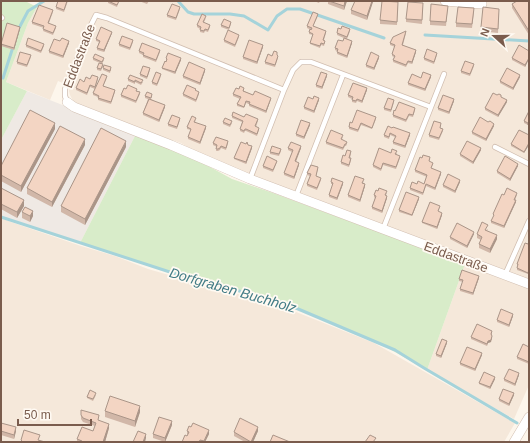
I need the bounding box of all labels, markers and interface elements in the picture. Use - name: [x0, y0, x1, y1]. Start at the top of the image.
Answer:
- north arrow: [474, 16, 514, 56]
- street label: Eddastraße: [60, 22, 98, 90]
- text: N: [478, 27, 492, 38]
- street label: Eddastraße: [422, 238, 490, 276]
- water label: Dorfgraben Buchholz: [168, 264, 298, 316]
- scale bar: [18, 401, 91, 427]
- text: 50 m: [24, 408, 51, 422]

